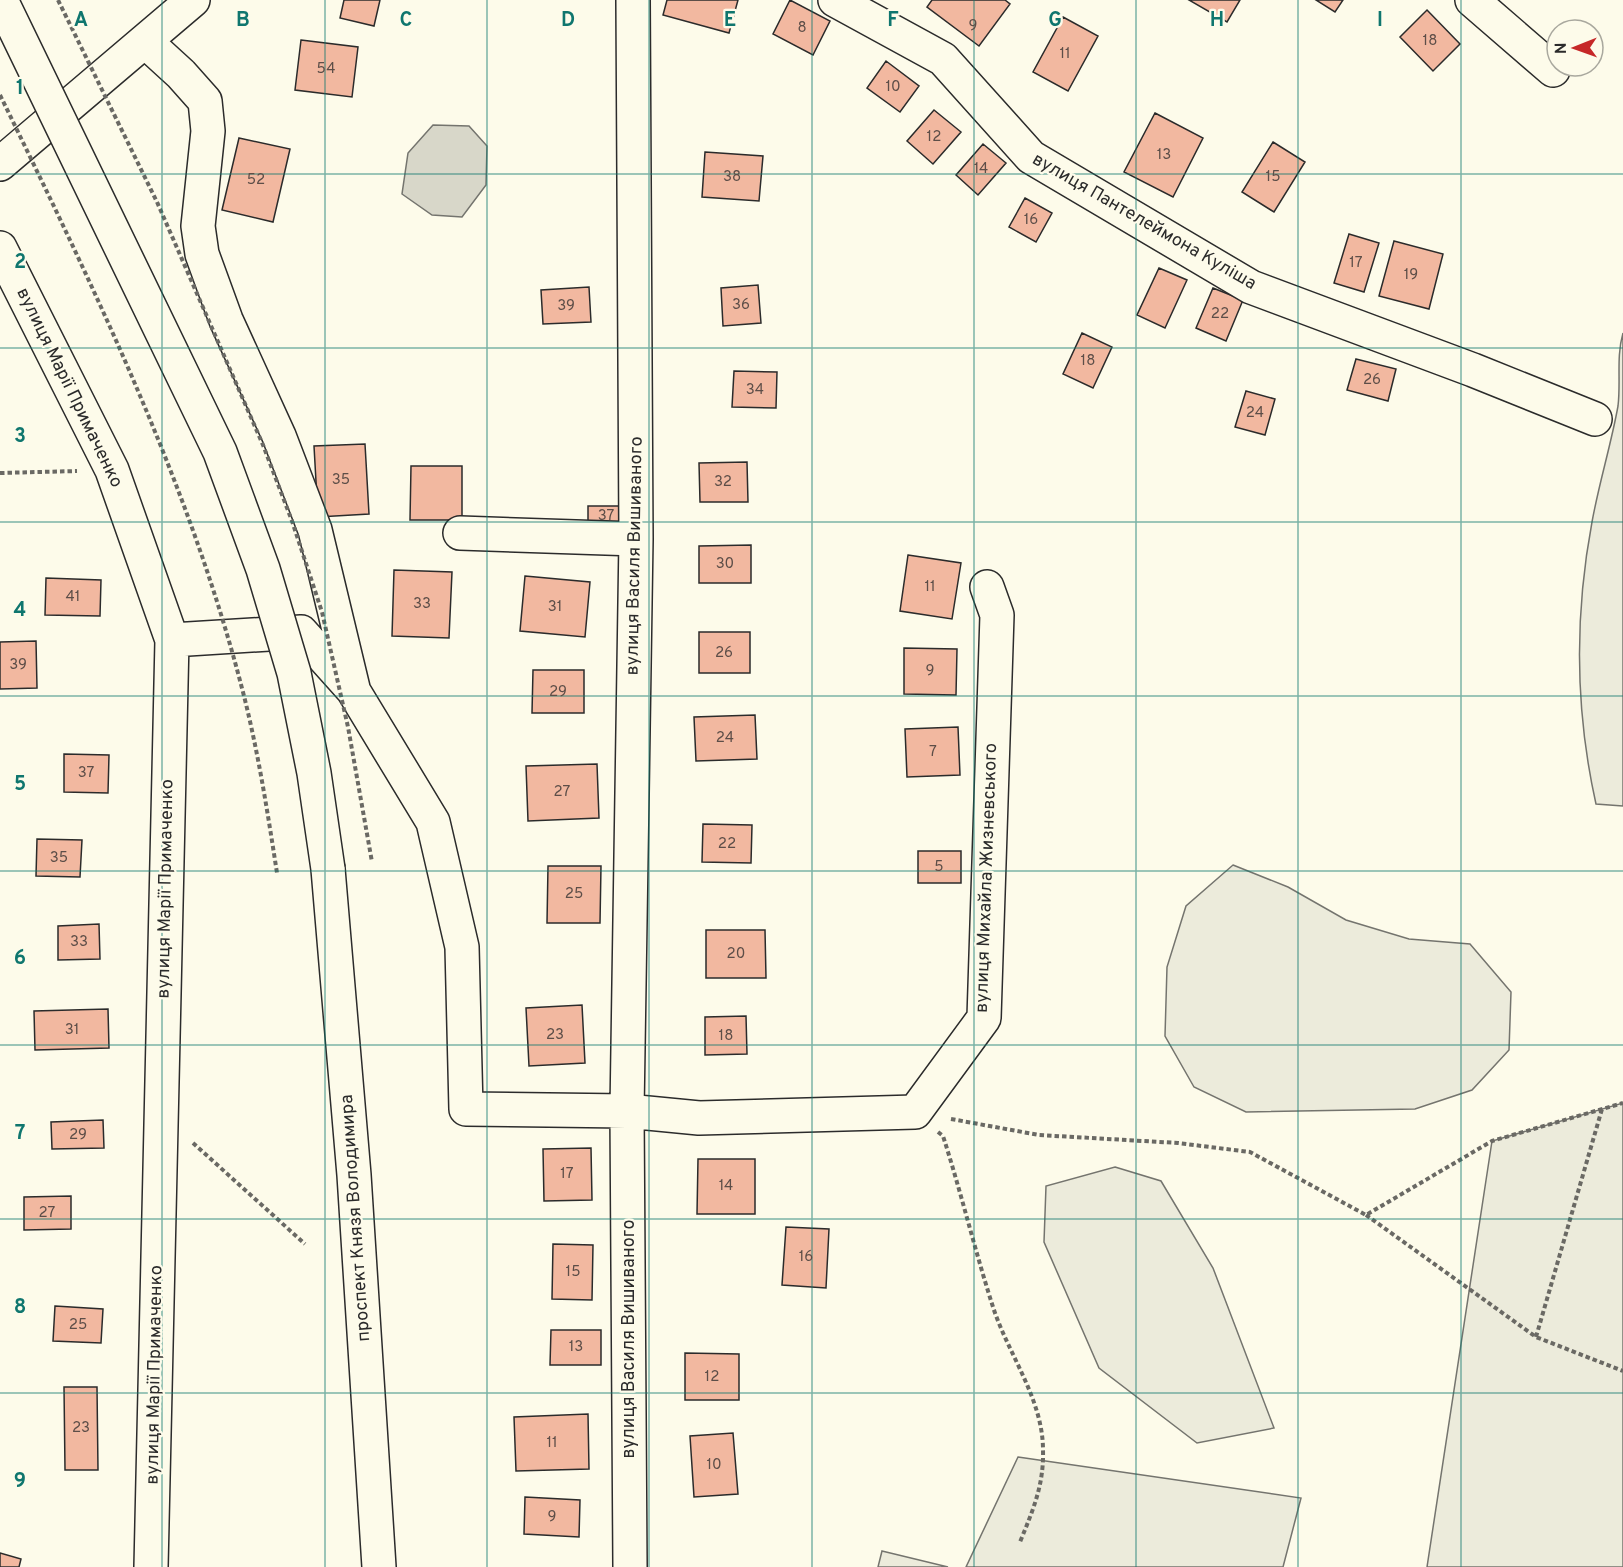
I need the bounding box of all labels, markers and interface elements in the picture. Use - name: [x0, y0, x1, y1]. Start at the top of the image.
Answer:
- text: A: [74, 8, 88, 34]
- text: B: [236, 8, 250, 34]
- text: C: [400, 8, 412, 34]
- text: D: [561, 8, 575, 34]
- text: E: [724, 8, 736, 34]
- text: F: [887, 8, 899, 34]
- text: G: [1048, 8, 1062, 34]
- text: H: [1210, 8, 1224, 34]
- text: I: [1377, 8, 1383, 34]
- house number: 9: [969, 17, 977, 36]
- north arrow: [1545, 18, 1605, 78]
- house number: 8: [797, 19, 807, 38]
- house number: 18: [1423, 32, 1437, 51]
- text: N: [1552, 42, 1572, 54]
- house number: 11: [1059, 45, 1071, 64]
- house number: 54: [317, 60, 335, 79]
- text: 1: [16, 76, 24, 102]
- house number: 10: [885, 78, 901, 97]
- house number: 12: [927, 128, 941, 147]
- house number: 13: [1157, 146, 1171, 165]
- street label: вулиця Пантелеймона Куліша: [1028, 148, 1260, 296]
- house number: 14: [974, 160, 988, 179]
- house number: 38: [723, 168, 741, 187]
- house number: 15: [1266, 168, 1280, 187]
- house number: 52: [247, 171, 265, 190]
- house number: 16: [1024, 211, 1038, 230]
- text: 2: [14, 250, 26, 276]
- house number: 17: [1349, 254, 1363, 273]
- house number: 19: [1404, 266, 1418, 285]
- street label: вулиця Марії Примаченко: [11, 284, 127, 492]
- house number: 36: [732, 296, 750, 315]
- house number: 39: [557, 297, 575, 316]
- house number: 22: [1211, 305, 1229, 324]
- house number: 18: [1081, 352, 1095, 371]
- house number: 26: [1363, 371, 1381, 390]
- house number: 34: [746, 381, 764, 400]
- house number: 24: [1246, 404, 1264, 423]
- text: 3: [14, 424, 26, 450]
- street label: вулиця Василя Вишиваного: [621, 436, 649, 676]
- house number: 35: [332, 471, 350, 490]
- house number: 32: [714, 473, 732, 492]
- house number: 37: [598, 507, 615, 526]
- house number: 30: [716, 555, 734, 574]
- house number: 11: [924, 578, 936, 597]
- house number: 41: [66, 588, 80, 607]
- house number: 33: [413, 595, 431, 614]
- text: 4: [14, 598, 26, 624]
- house number: 31: [548, 598, 562, 617]
- house number: 26: [715, 644, 733, 663]
- house number: 39: [9, 656, 27, 675]
- house number: 9: [926, 662, 934, 681]
- house number: 29: [549, 683, 567, 702]
- house number: 24: [716, 729, 734, 748]
- house number: 7: [929, 743, 937, 762]
- street label: вулиця Михайла Жизневського: [971, 743, 1003, 1013]
- house number: 37: [78, 764, 95, 783]
- text: 5: [14, 772, 26, 798]
- street label: вулиця Марії Примаченко: [153, 779, 179, 999]
- house number: 27: [554, 783, 571, 802]
- house number: 22: [718, 835, 736, 854]
- house number: 35: [50, 849, 68, 868]
- house number: 5: [934, 858, 944, 877]
- house number: 25: [565, 885, 583, 904]
- house number: 33: [70, 933, 88, 952]
- house number: 20: [727, 945, 745, 964]
- text: 6: [14, 946, 26, 972]
- house number: 31: [65, 1021, 79, 1040]
- house number: 23: [546, 1026, 564, 1045]
- house number: 18: [719, 1027, 733, 1046]
- street label: проспект Князя Володимира: [336, 1094, 376, 1342]
- text: 7: [15, 1121, 25, 1147]
- house number: 29: [69, 1126, 87, 1145]
- house number: 17: [560, 1165, 574, 1184]
- house number: 14: [719, 1177, 733, 1196]
- house number: 27: [39, 1204, 56, 1223]
- street label: вулиця Василя Вишиваного: [618, 1219, 641, 1459]
- house number: 16: [799, 1248, 813, 1267]
- house number: 15: [566, 1263, 580, 1282]
- street label: вулиця Марії Примаченко: [142, 1265, 168, 1485]
- text: 8: [14, 1295, 26, 1321]
- house number: 25: [69, 1316, 87, 1335]
- house number: 13: [569, 1338, 583, 1357]
- house number: 12: [705, 1368, 719, 1387]
- house number: 23: [72, 1419, 90, 1438]
- house number: 11: [546, 1434, 558, 1453]
- house number: 10: [706, 1456, 722, 1475]
- text: 9: [14, 1469, 26, 1495]
- house number: 9: [548, 1508, 556, 1527]

